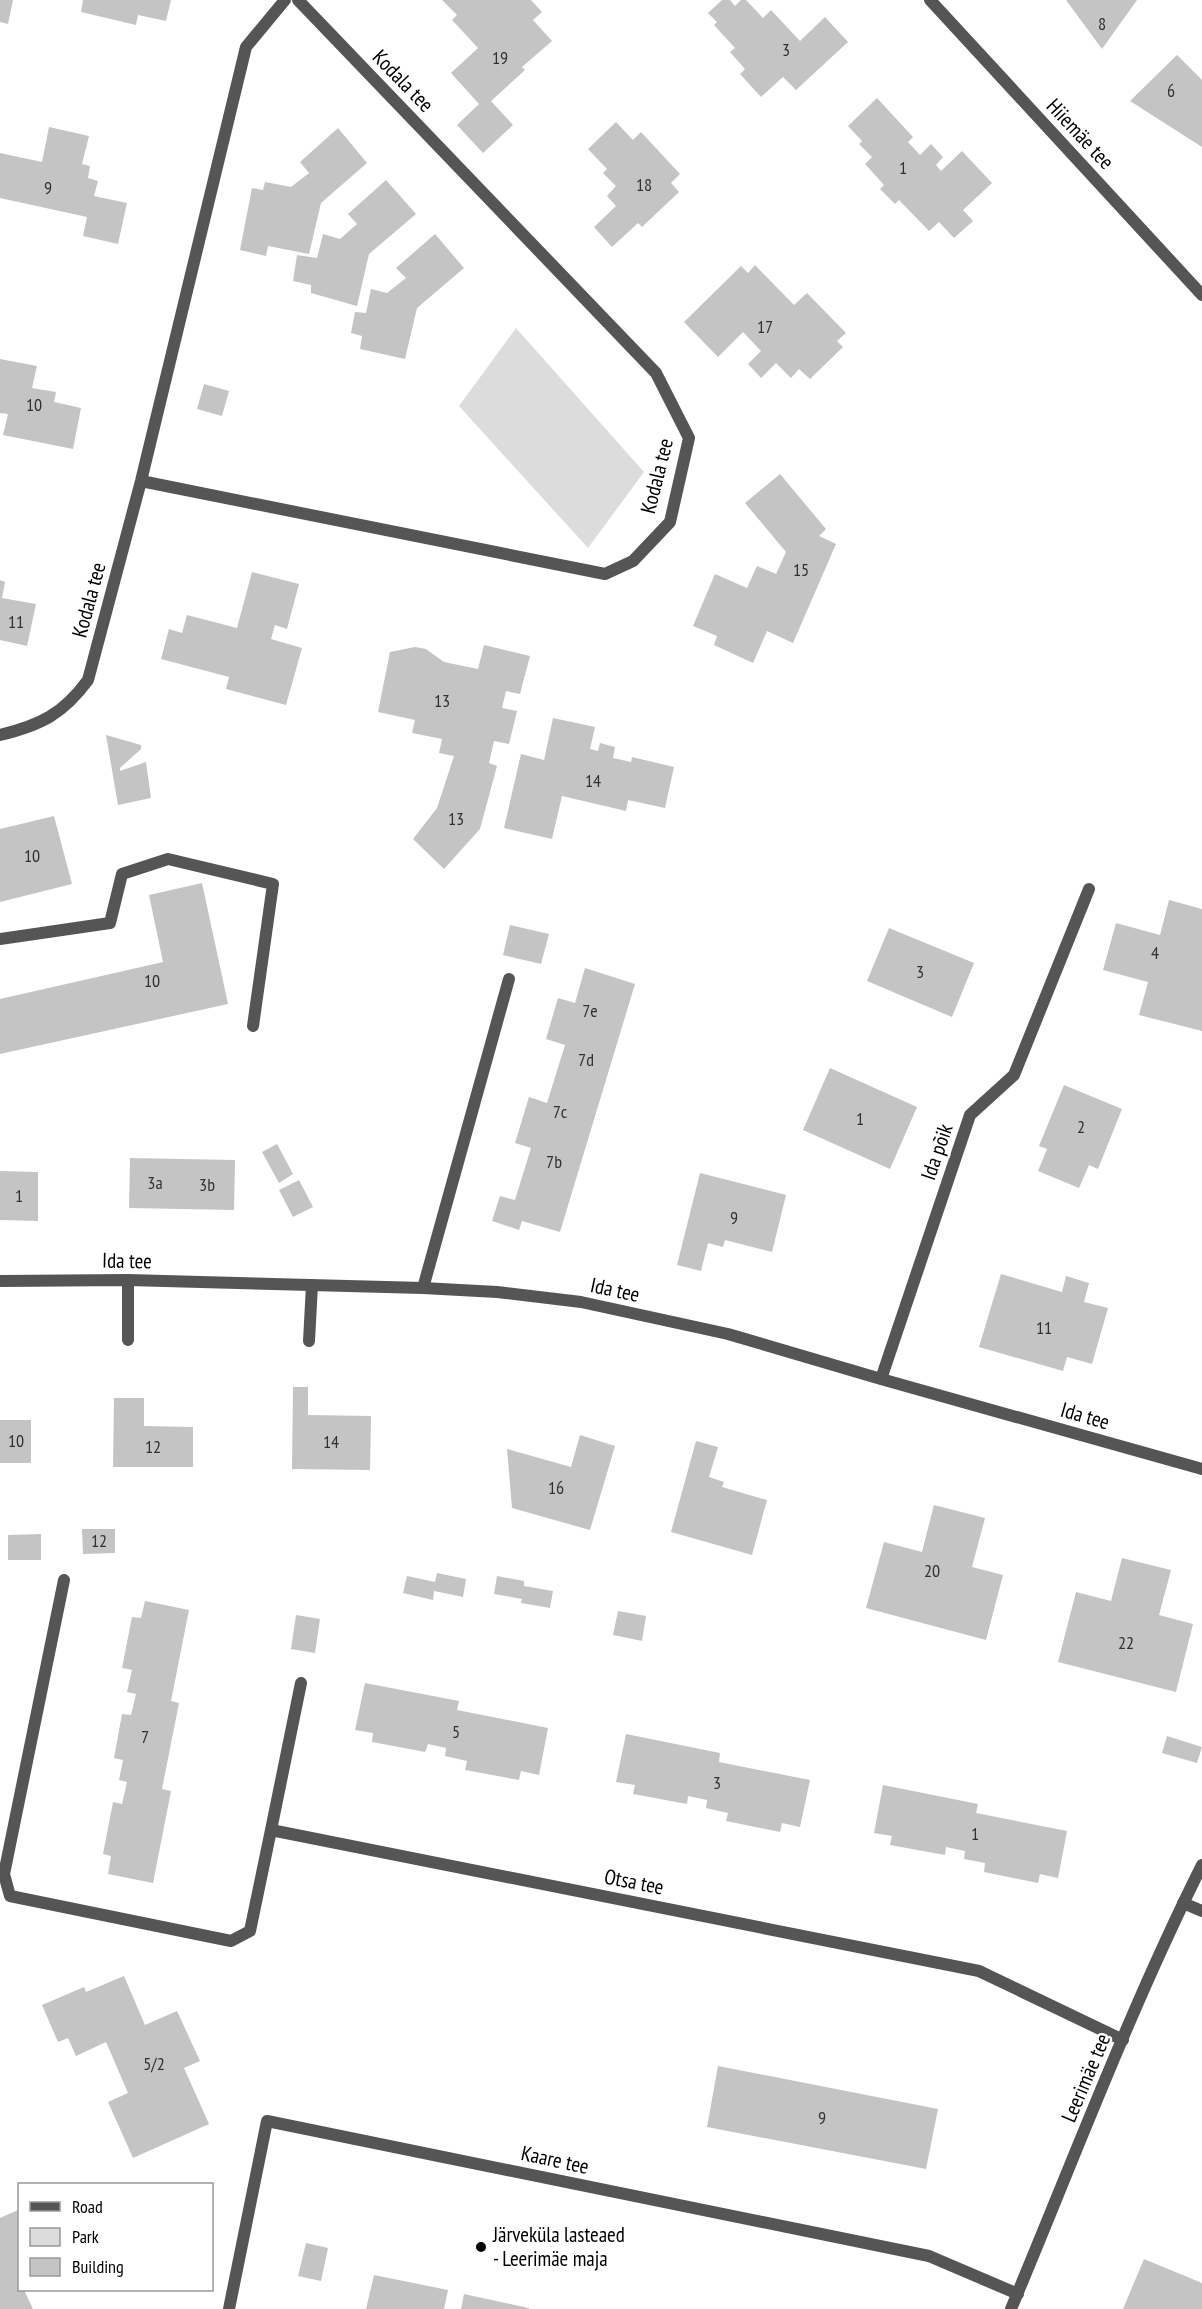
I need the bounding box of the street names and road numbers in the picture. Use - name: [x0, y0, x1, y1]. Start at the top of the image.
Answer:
- street label: Kodala tee: [367, 44, 440, 118]
- street label: Hiiemäe tee: [1041, 93, 1120, 175]
- street label: Kodala tee: [634, 435, 679, 516]
- street label: Kodala tee: [66, 559, 111, 640]
- street label: Ida põik: [914, 1120, 959, 1184]
- street label: Ida tee: [102, 1247, 152, 1274]
- street label: Ida tee: [588, 1271, 642, 1308]
- street label: Ida tee: [1058, 1396, 1113, 1435]
- street label: Otsa tee: [602, 1863, 666, 1900]
- street label: Leerimäe tee: [1055, 2030, 1116, 2126]
- street label: Kaare tee: [519, 2139, 591, 2180]

